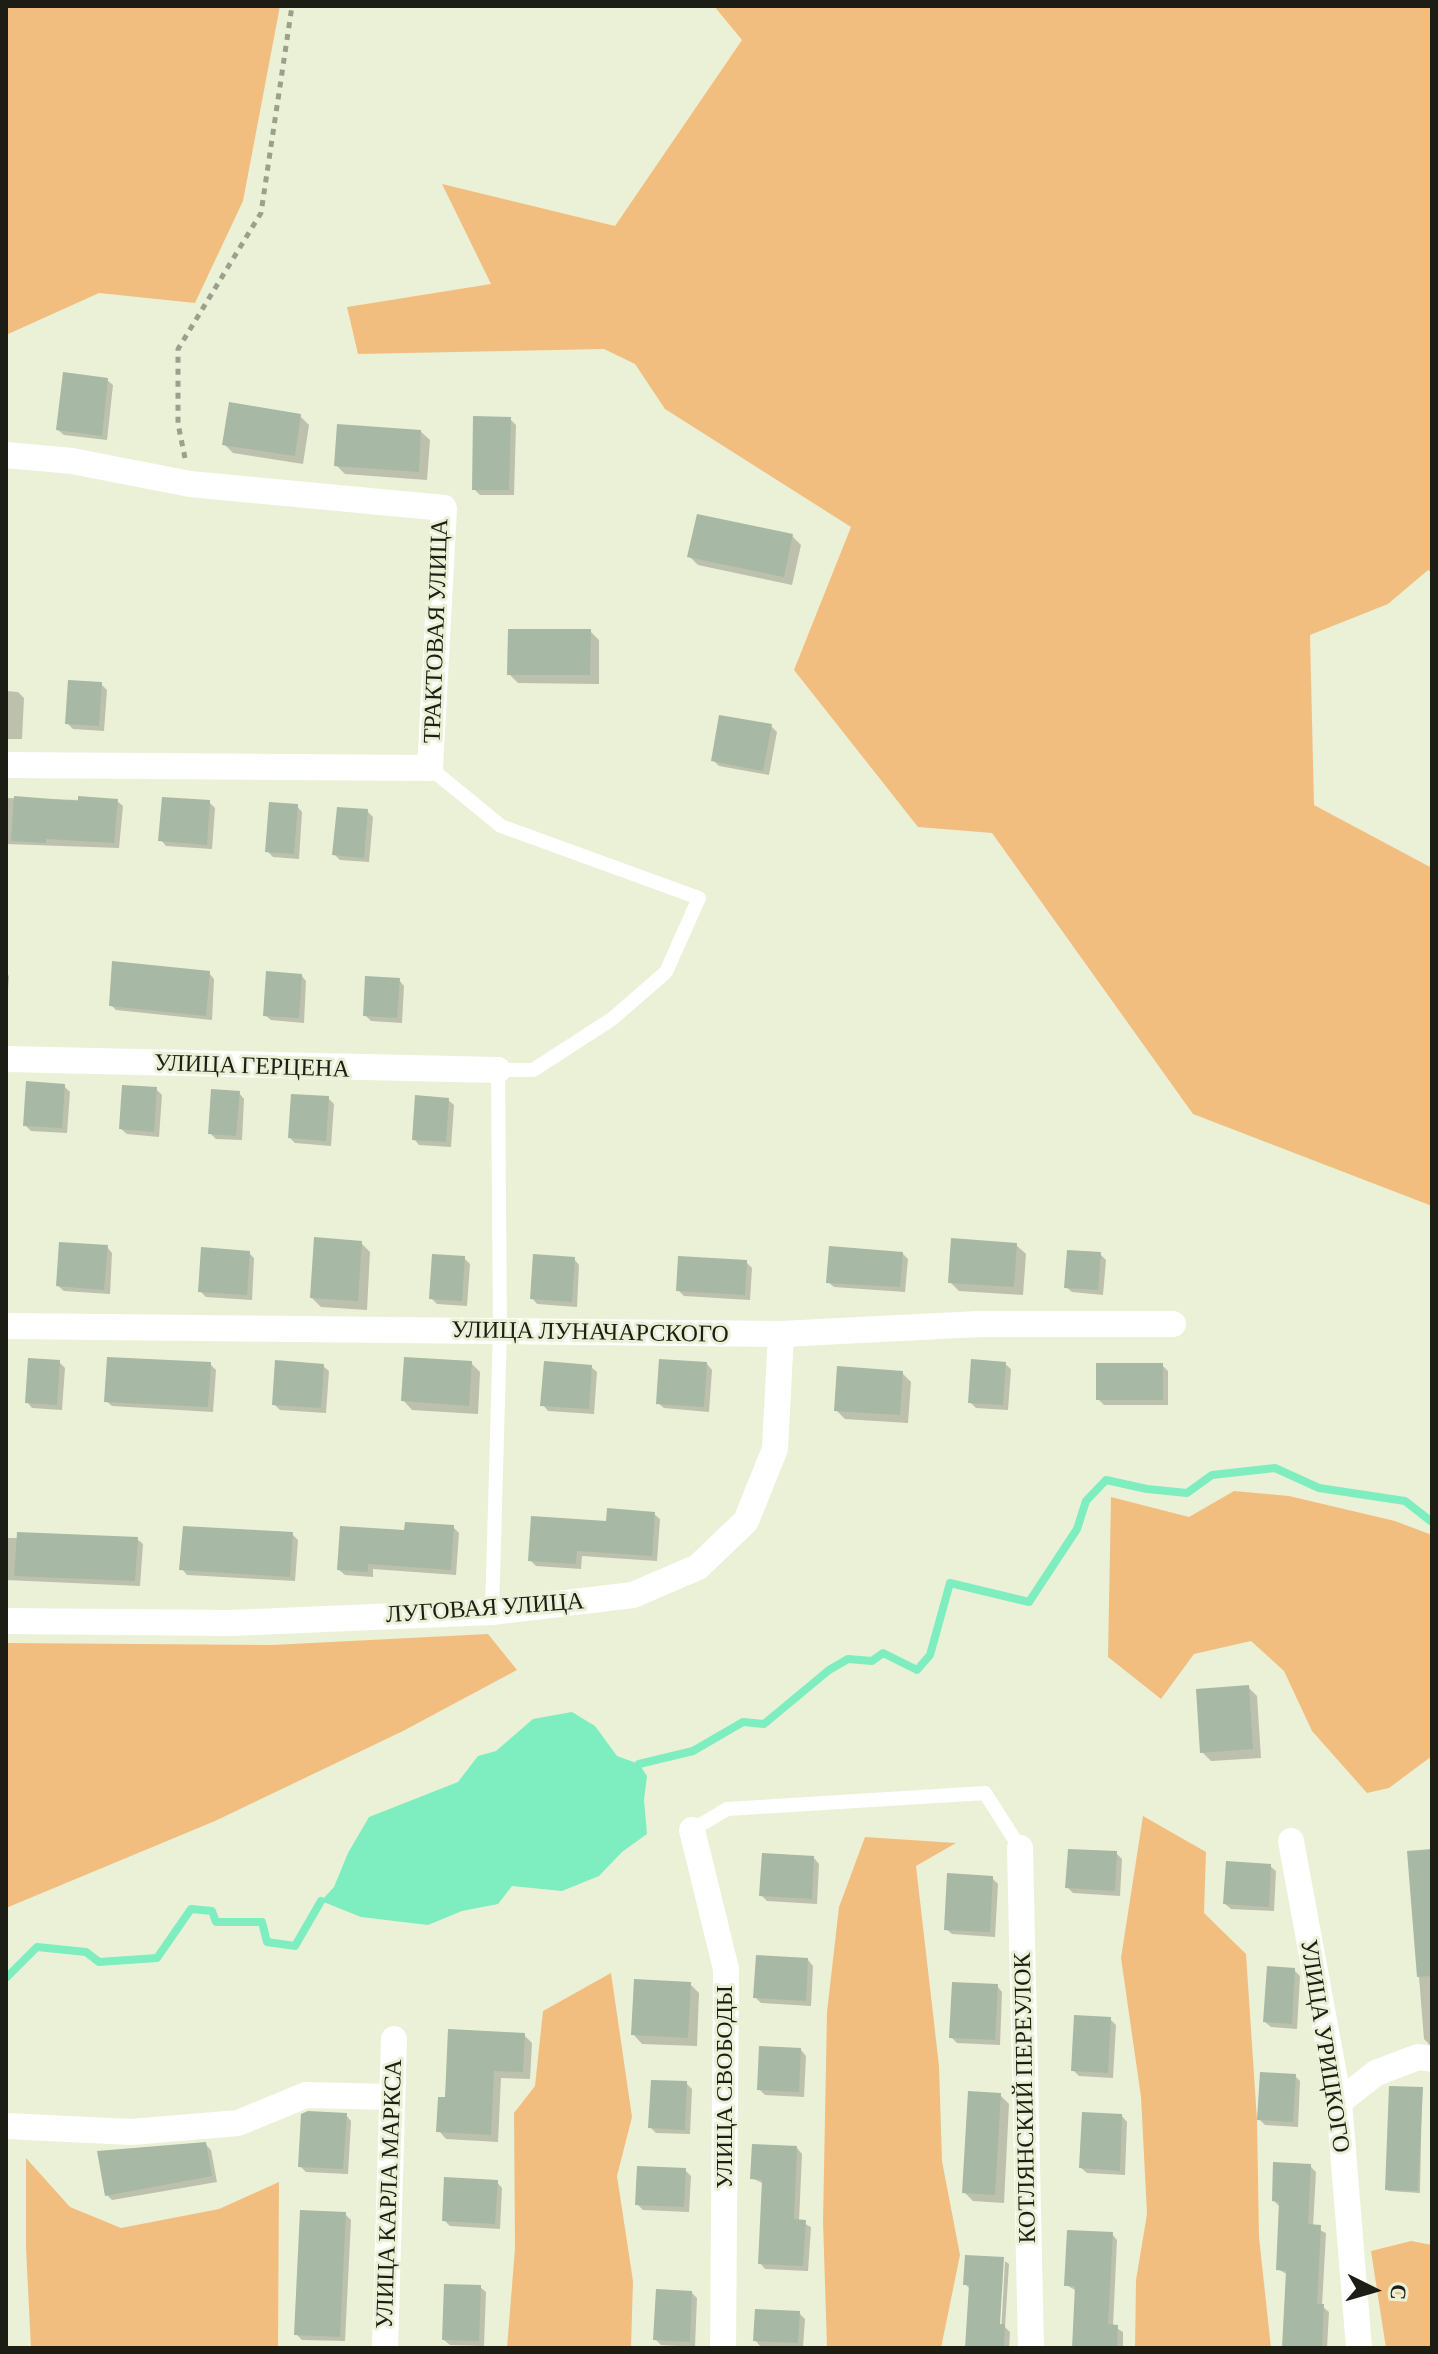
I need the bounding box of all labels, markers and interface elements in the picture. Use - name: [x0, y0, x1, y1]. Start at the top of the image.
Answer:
- street label: ТРАКТОВАЯ УЛИЦА: [418, 518, 454, 744]
- street label: УЛИЦА ГЕРЦЕНА: [154, 1048, 350, 1084]
- street label: УЛИЦА ЛУНАЧАРСКОГО: [451, 1315, 729, 1349]
- street label: ЛУГОВАЯ УЛИЦА: [385, 1587, 585, 1629]
- street label: УЛИЦА УРИЦКОГО: [1294, 1937, 1356, 2155]
- street label: КОТЛЯНСКИЙ ПЕРЕУЛОК: [1008, 1952, 1042, 2244]
- street label: УЛИЦА СВОБОДЫ: [711, 1985, 739, 2189]
- street label: УЛИЦА КАРЛА МАРКСА: [370, 2059, 408, 2329]
- north arrow: [1334, 2250, 1414, 2330]
- text: С: [1385, 2283, 1412, 2301]

